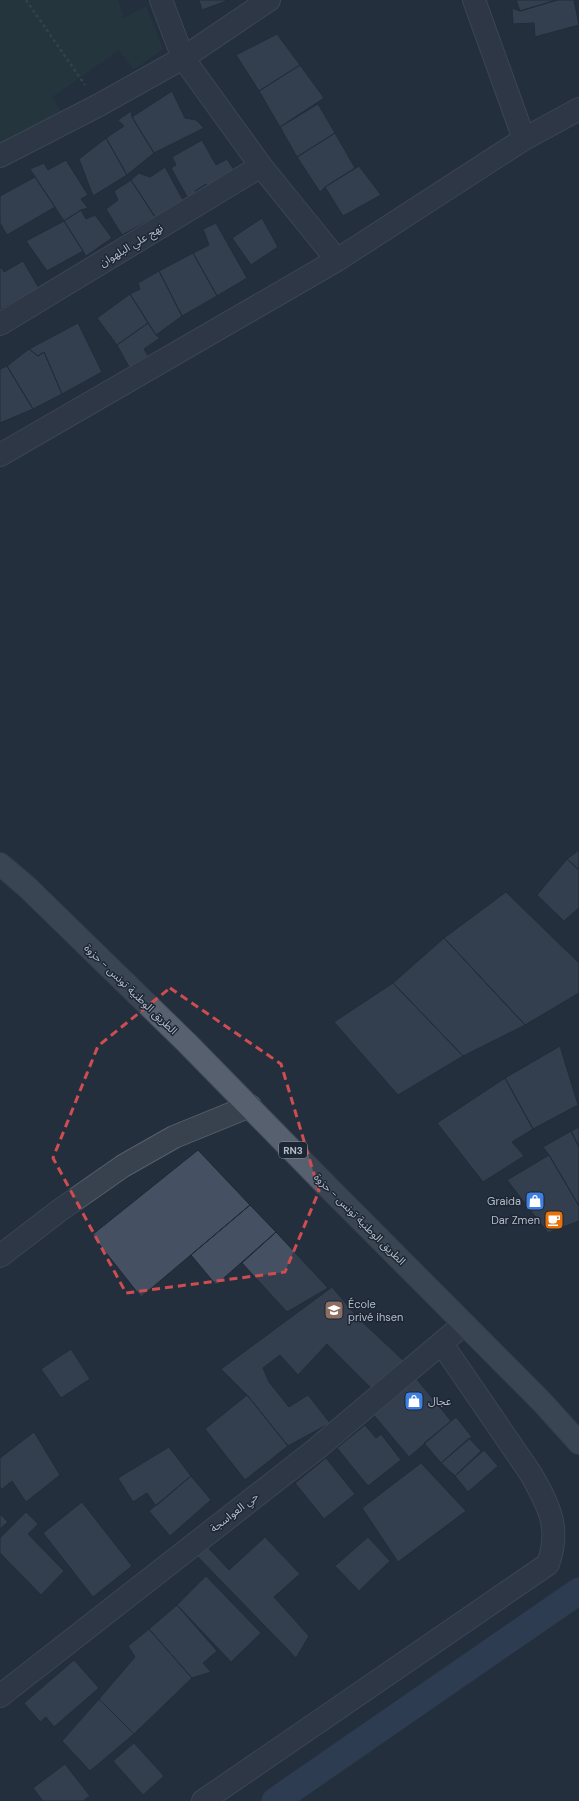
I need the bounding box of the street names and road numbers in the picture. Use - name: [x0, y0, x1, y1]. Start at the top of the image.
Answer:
- street label: نهج علي البلهوان: [97, 220, 167, 272]
- street label: الطريق الوطنية تونس - حزوة: [81, 941, 180, 1037]
- road number: RN3: [279, 1142, 307, 1158]
- street label: الطريق الوطنية تونس - حزوة: [311, 1170, 409, 1268]
- street label: حي العواسجة: [207, 1488, 263, 1537]

